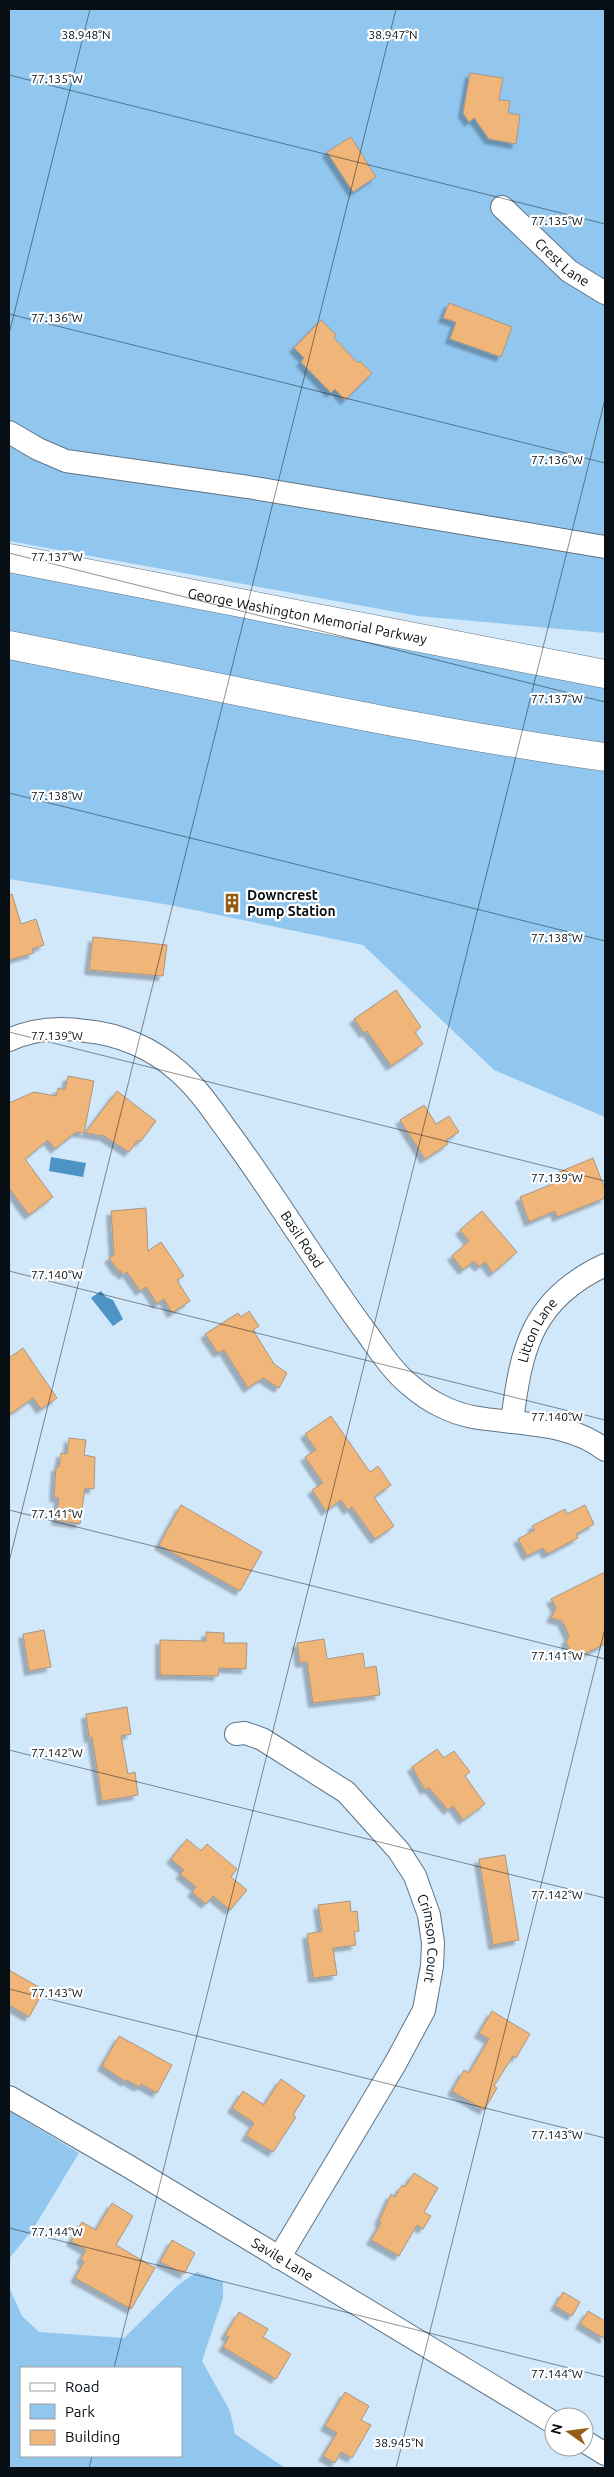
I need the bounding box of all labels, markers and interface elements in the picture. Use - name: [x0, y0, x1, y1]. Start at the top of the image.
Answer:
- text: 38.948°N: [61, 28, 111, 41]
- text: 38.947°N: [368, 28, 418, 41]
- text: 77.135°W: [31, 72, 83, 85]
- text: 77.135°W: [531, 214, 583, 227]
- street label: Crest Lane: [532, 235, 592, 290]
- text: 77.136°W: [31, 311, 83, 324]
- text: 77.136°W: [531, 453, 583, 466]
- text: 77.137°W: [31, 550, 83, 563]
- street label: George Washington Memorial Parkway: [186, 585, 429, 647]
- text: 77.137°W: [531, 692, 583, 705]
- text: 77.138°W: [31, 789, 83, 802]
- place label: Downcrest Pump Station: [247, 887, 336, 919]
- building icon: Downcrest Pump Station: [221, 892, 243, 914]
- text: 77.138°W: [531, 931, 583, 944]
- text: 77.139°W: [31, 1029, 83, 1042]
- text: 77.139°W: [531, 1171, 583, 1184]
- street label: Basil Road: [277, 1208, 327, 1271]
- text: 77.140°W: [31, 1268, 83, 1281]
- street label: Litton Lane: [514, 1295, 560, 1364]
- text: 77.140°W: [531, 1410, 583, 1423]
- text: 77.141°W: [31, 1507, 83, 1520]
- text: 77.141°W: [531, 1649, 583, 1662]
- text: 77.142°W: [31, 1746, 83, 1759]
- text: 77.142°W: [531, 1888, 583, 1901]
- street label: Crimson Court: [414, 1892, 441, 1985]
- text: 77.143°W: [31, 1986, 83, 1999]
- text: 77.143°W: [531, 2128, 583, 2141]
- text: 77.144°W: [31, 2225, 83, 2238]
- street label: Savile Lane: [249, 2234, 316, 2284]
- legend: [20, 2367, 182, 2457]
- text: 77.144°W: [531, 2367, 583, 2380]
- text: Road: [65, 2378, 100, 2395]
- text: Park: [65, 2403, 95, 2420]
- north arrow: [544, 2407, 594, 2457]
- text: N: [547, 2422, 565, 2436]
- text: Building: [65, 2428, 120, 2445]
- text: 38.945°N: [374, 2436, 424, 2449]

